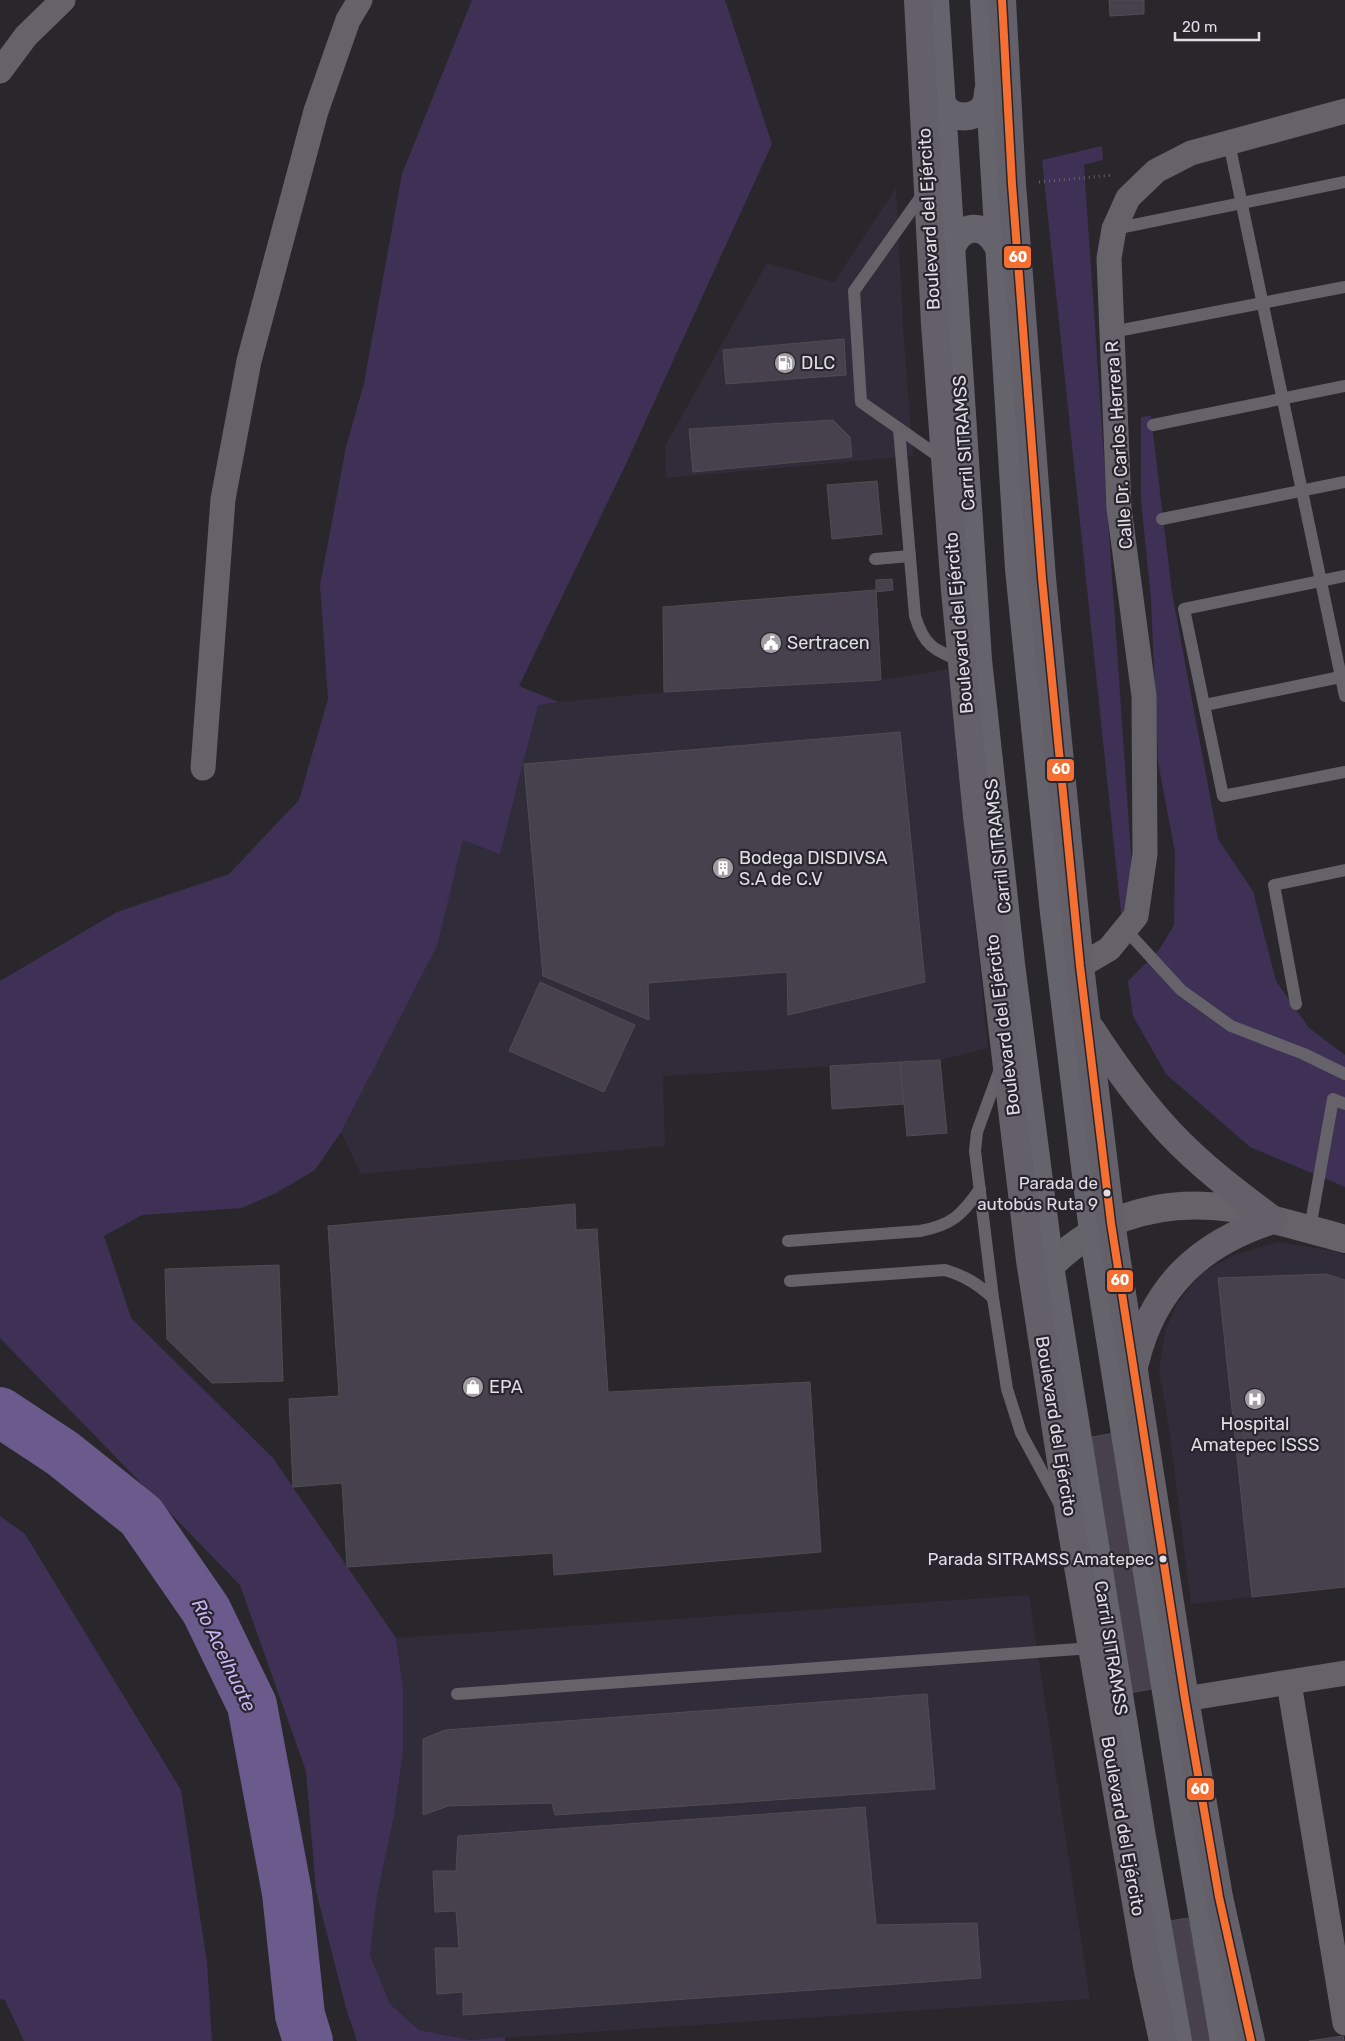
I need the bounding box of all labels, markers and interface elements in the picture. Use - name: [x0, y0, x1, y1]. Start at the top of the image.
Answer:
- scale bar: [1175, 10, 1259, 42]
- text: 20 m: [1182, 18, 1217, 36]
- street label: Boulevard del Ejército: [913, 127, 945, 311]
- line badge: 60: [1003, 245, 1032, 269]
- text: 60: [1009, 249, 1027, 266]
- street label: Calle Dr. Carlos Herrera R: [1101, 340, 1137, 550]
- fuel station icon: DLC: [773, 351, 797, 375]
- place label: DLC: [801, 352, 835, 374]
- street label: Carril SITRAMSS: [948, 374, 980, 512]
- street label: Boulevard del Ejército: [940, 531, 978, 715]
- public building icon: Sertracen: [759, 631, 783, 655]
- place label: Sertracen: [787, 632, 870, 654]
- line badge: 60: [1046, 758, 1075, 782]
- text: 60: [1052, 761, 1070, 778]
- street label: Carril SITRAMSS: [980, 777, 1016, 915]
- place label: Bodega DISDIVSA S.A de C.V: [739, 847, 888, 890]
- building icon: Bodega DISDIVSA S.A de C.V: [711, 856, 735, 880]
- street label: Boulevard del Ejército: [981, 933, 1025, 1117]
- place label: Parada de autobús Ruta 9: [977, 1173, 1098, 1214]
- marker: Parada de autobús Ruta 9: [1102, 1188, 1112, 1198]
- line badge: 60: [1106, 1269, 1134, 1293]
- text: 60: [1111, 1272, 1129, 1289]
- street label: Boulevard del Ejército: [1031, 1334, 1081, 1518]
- shop icon: EPA: [461, 1375, 485, 1399]
- place label: EPA: [489, 1376, 523, 1398]
- hospital icon: Hospital Amatepec ISSS: [1243, 1387, 1267, 1411]
- place label: Hospital Amatepec ISSS: [1191, 1413, 1319, 1456]
- place label: Parada SITRAMSS Amatepec: [928, 1549, 1154, 1569]
- marker: Parada SITRAMSS Amatepec: [1158, 1554, 1168, 1564]
- street label: Carril SITRAMSS: [1090, 1579, 1132, 1717]
- water label: Río Acelhuate: [187, 1595, 261, 1715]
- street label: Boulevard del Ejército: [1096, 1734, 1150, 1918]
- line badge: 60: [1186, 1777, 1215, 1801]
- text: 60: [1191, 1781, 1209, 1798]

